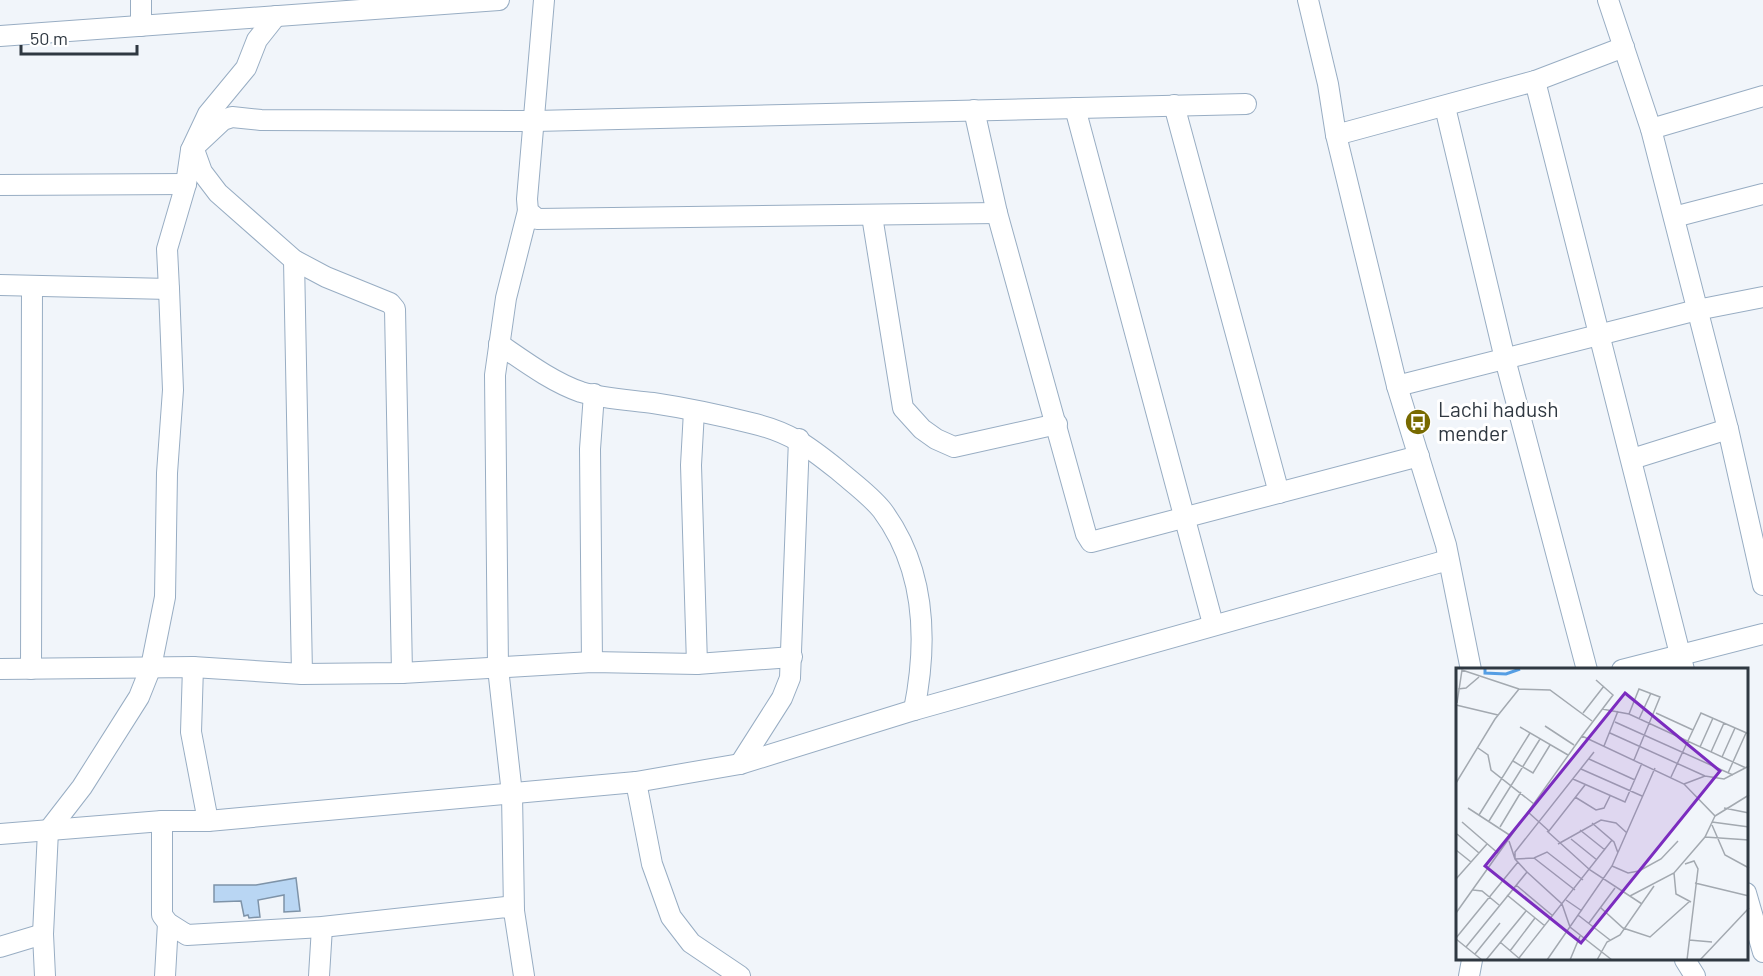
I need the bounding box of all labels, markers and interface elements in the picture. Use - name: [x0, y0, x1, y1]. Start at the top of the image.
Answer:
- scale bar: [21, 18, 136, 56]
- text: 50 m: [30, 27, 68, 49]
- place label: Lachi hadush mender: [1438, 396, 1559, 445]
- bus stop icon: Lachi hadush mender: [1403, 407, 1433, 437]
- inset map: [1456, 668, 1748, 961]

